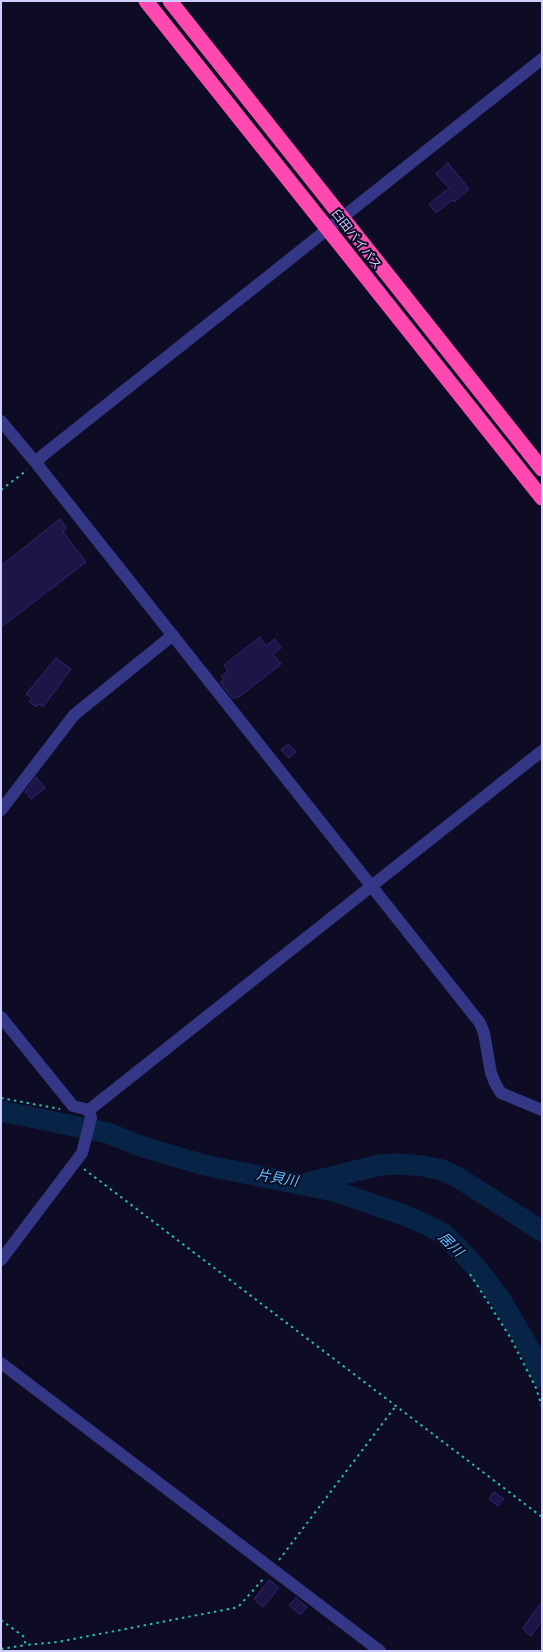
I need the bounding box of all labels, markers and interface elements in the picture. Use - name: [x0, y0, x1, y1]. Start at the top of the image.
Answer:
- street label: 臼田バイパス: [328, 207, 384, 273]
- water label: 片貝川: [255, 1167, 299, 1191]
- water label: 居川: [434, 1229, 466, 1261]

